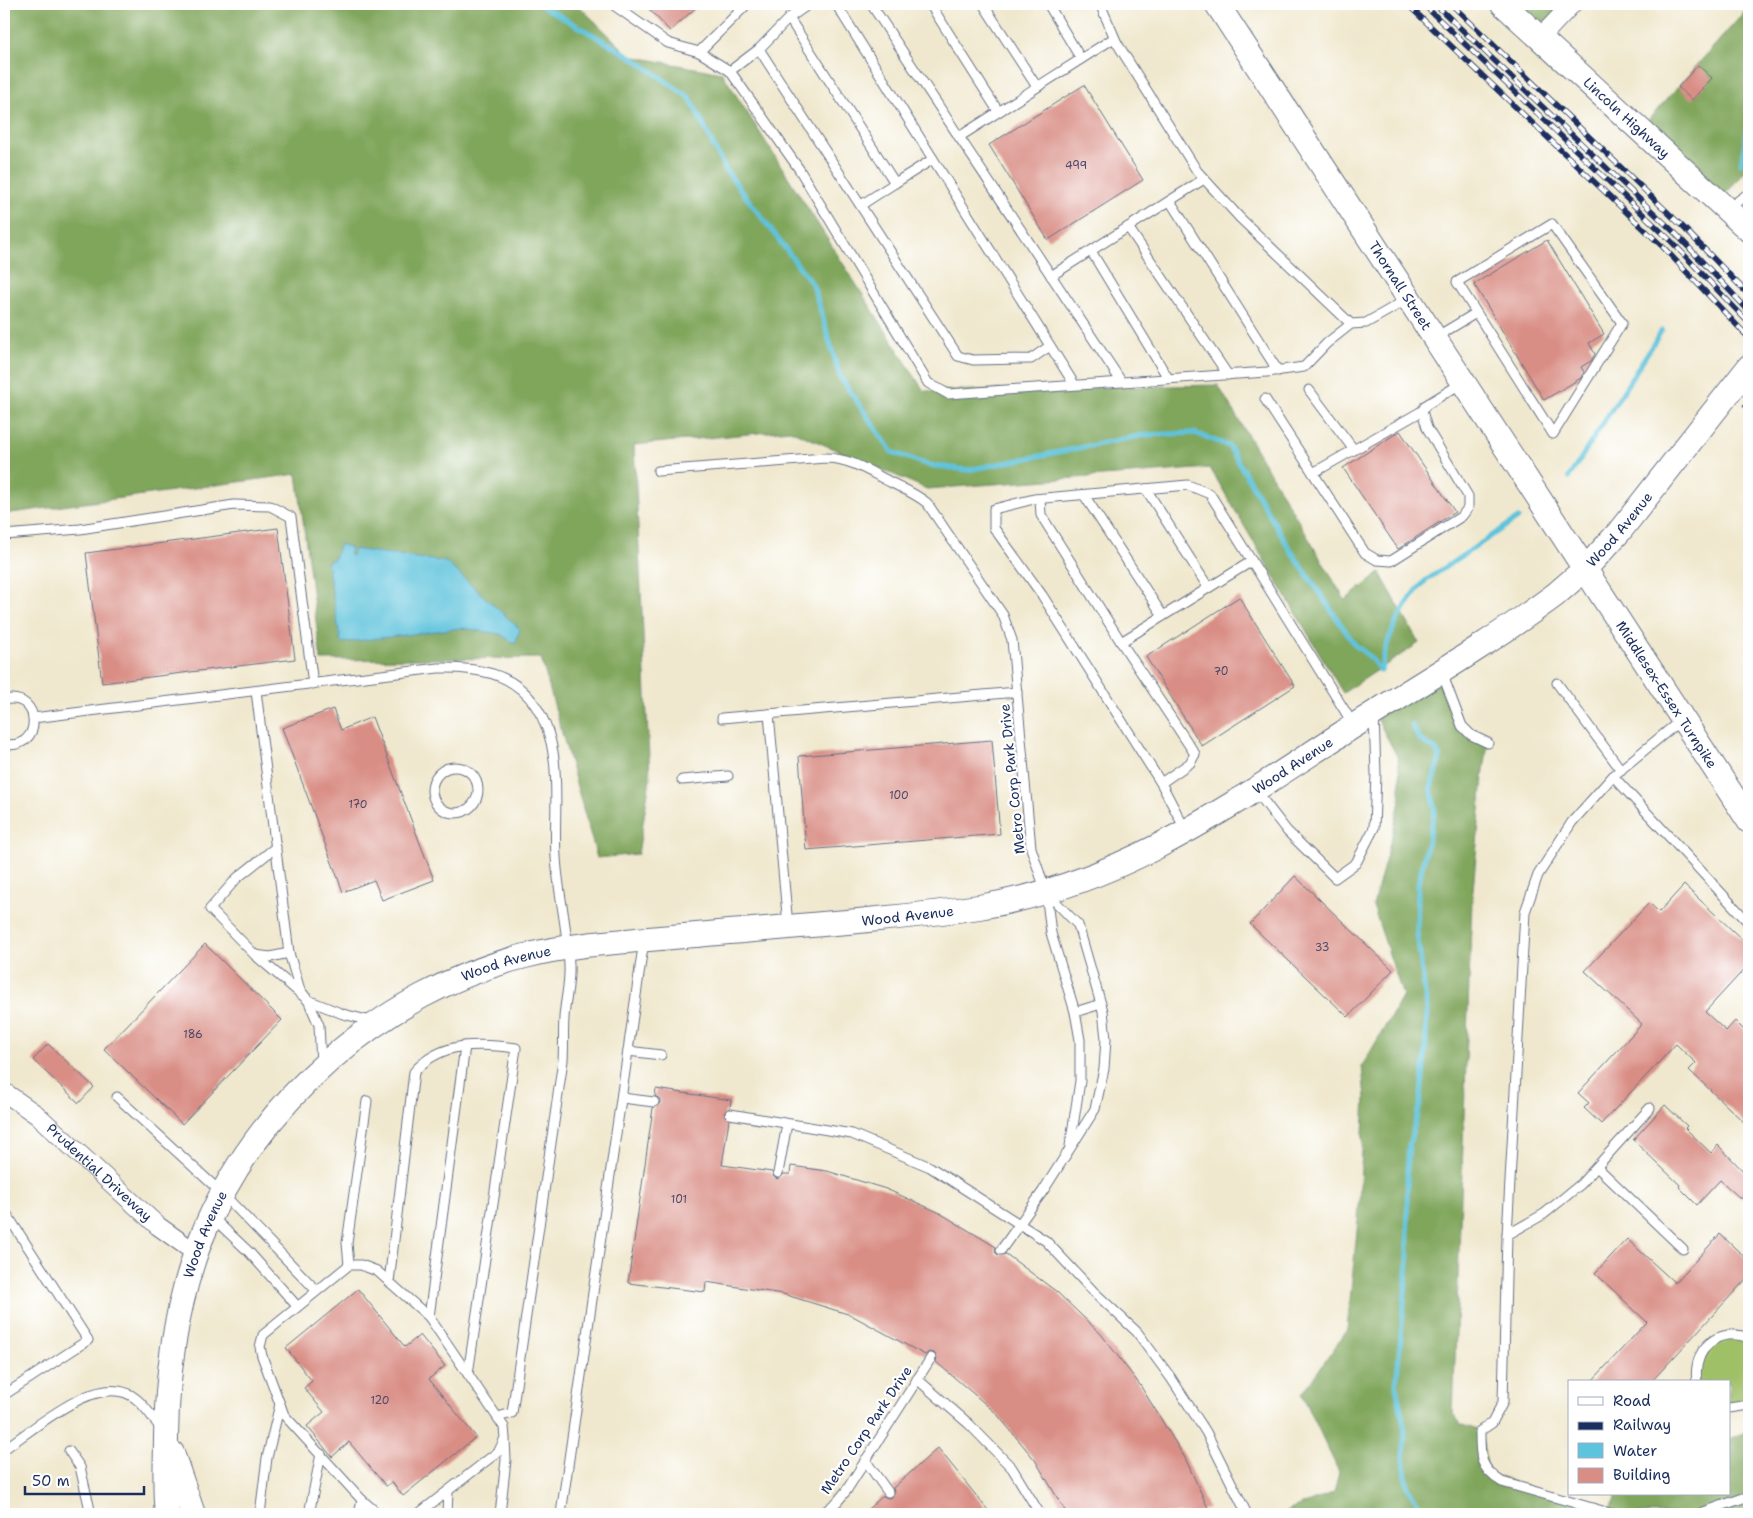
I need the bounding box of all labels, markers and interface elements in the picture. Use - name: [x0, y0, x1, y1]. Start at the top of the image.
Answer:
- street label: Lincoln Highway: [1580, 73, 1674, 162]
- house number: 499: [1065, 158, 1087, 173]
- street label: Thornall Street: [1365, 238, 1436, 333]
- street label: Wood Avenue: [1582, 488, 1656, 571]
- street label: Middlesex-Essex Turnpike: [1612, 617, 1721, 772]
- house number: 70: [1213, 664, 1229, 679]
- street label: Metro Corp Park Drive: [995, 703, 1029, 855]
- street label: Wood Avenue: [1249, 733, 1336, 798]
- house number: 100: [889, 788, 909, 803]
- house number: 170: [348, 797, 368, 812]
- street label: Wood Avenue: [861, 902, 955, 930]
- house number: 33: [1315, 940, 1329, 955]
- street label: Wood Avenue: [459, 941, 553, 985]
- house number: 186: [183, 1027, 203, 1042]
- street label: Prudential Driveway: [43, 1119, 156, 1225]
- street label: Wood Avenue: [179, 1187, 231, 1280]
- house number: 101: [671, 1192, 687, 1207]
- street label: Metro Corp Park Drive: [816, 1362, 916, 1498]
- legend: [1568, 1380, 1730, 1496]
- text: Road: [1613, 1391, 1651, 1411]
- house number: 120: [370, 1393, 390, 1408]
- text: Railway: [1613, 1415, 1671, 1435]
- text: Water: [1613, 1441, 1657, 1461]
- scale bar: [25, 1463, 144, 1495]
- text: Building: [1613, 1465, 1670, 1485]
- text: 50 m: [32, 1471, 70, 1491]

